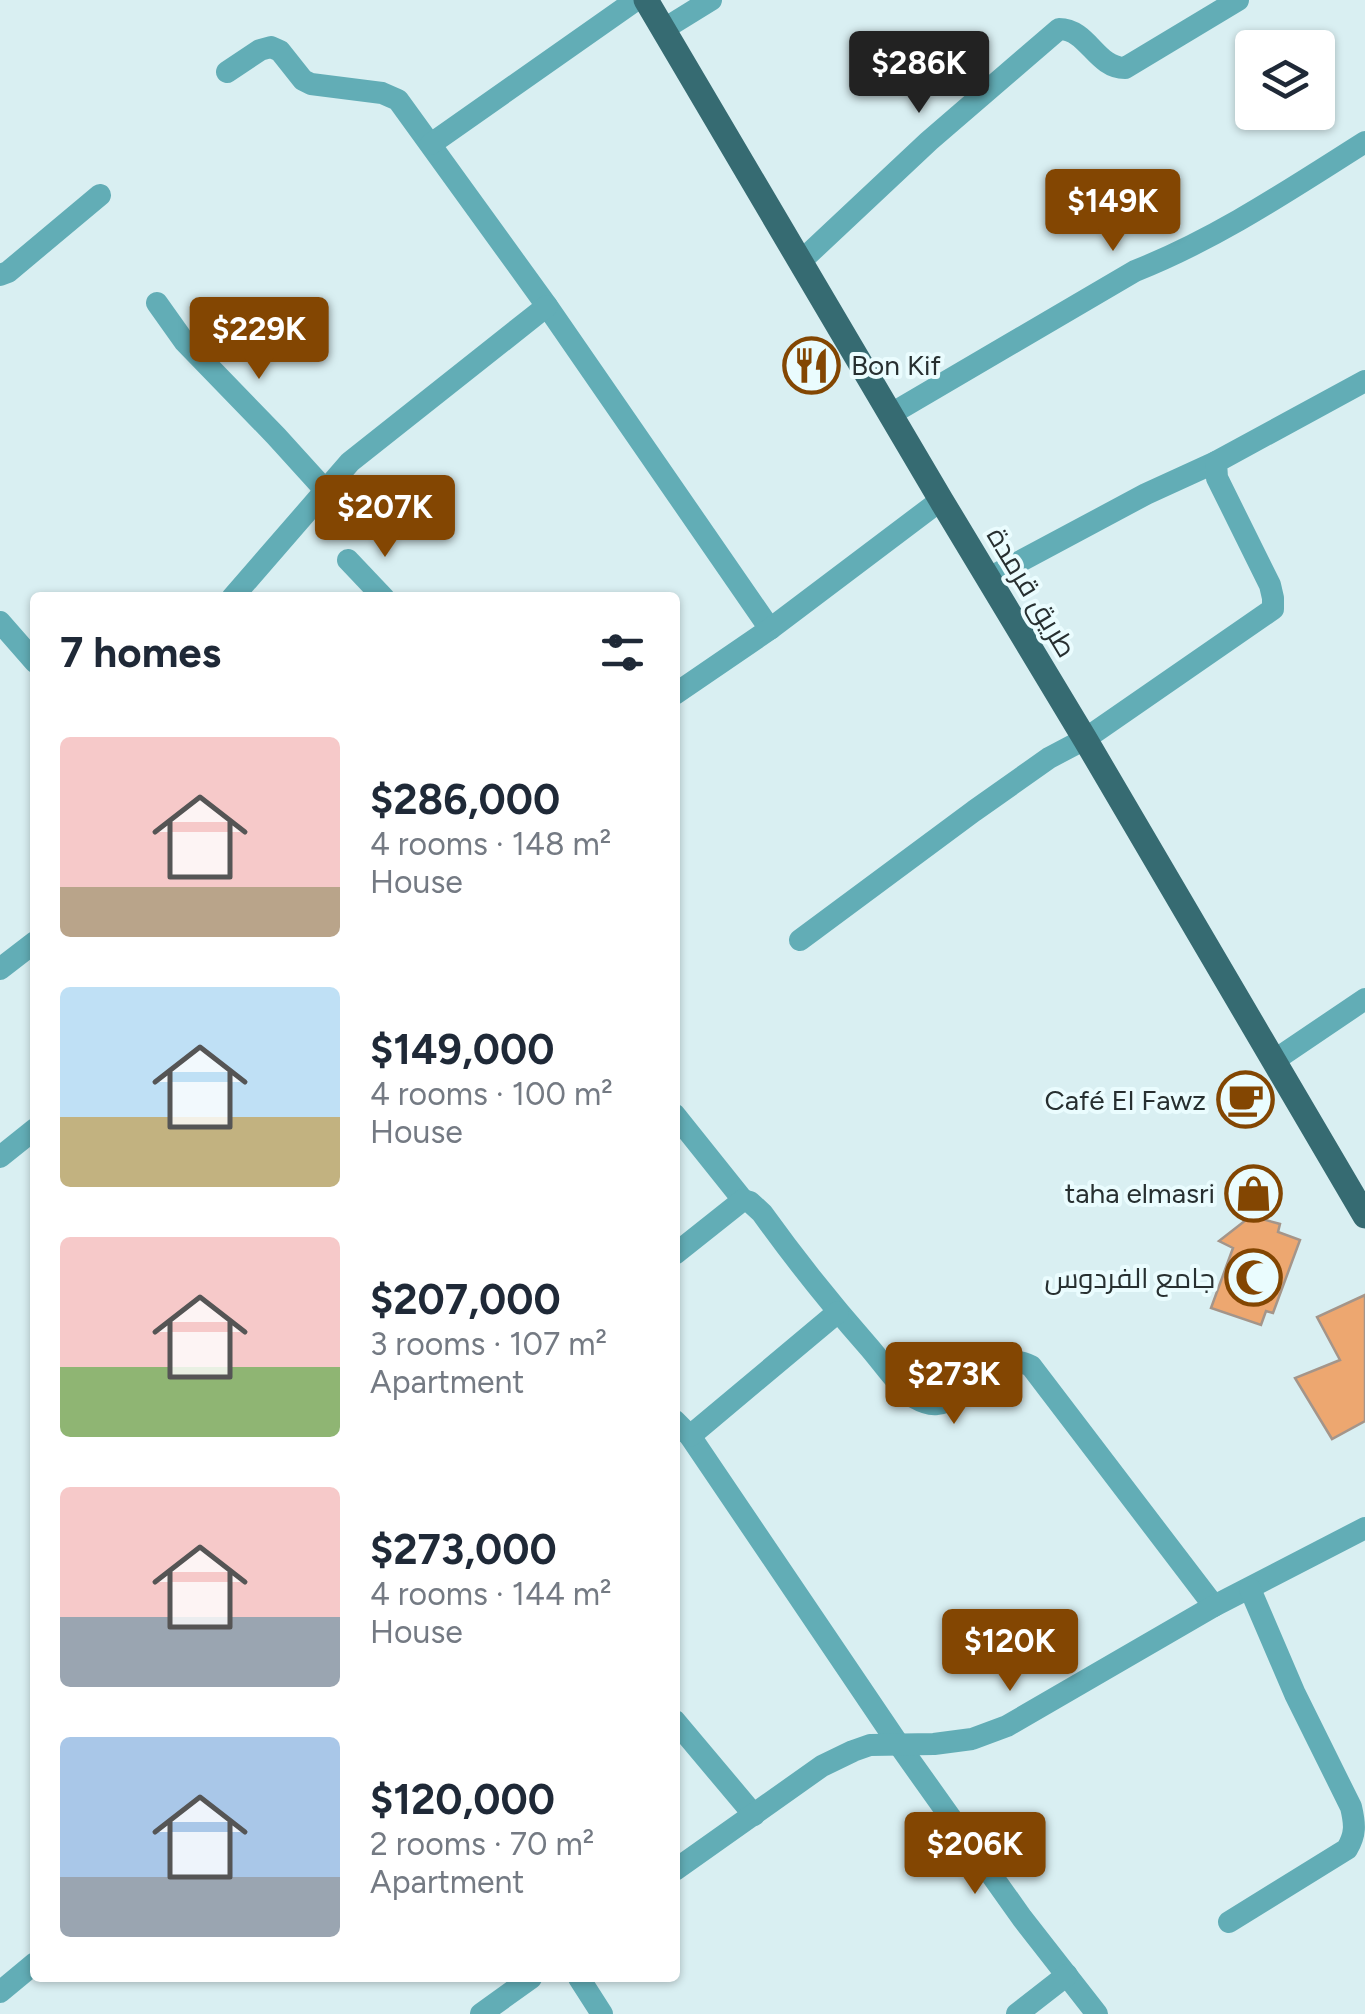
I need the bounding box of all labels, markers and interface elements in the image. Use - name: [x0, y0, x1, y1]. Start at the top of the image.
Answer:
- map controls: [1235, 30, 1335, 130]
- button: layers: [1235, 30, 1335, 130]
- pin: $286K: [849, 31, 989, 116]
- text: $286K: [871, 44, 967, 82]
- pin: $149K: [1043, 169, 1183, 254]
- text: $149K: [1067, 182, 1159, 220]
- pin: $229K: [189, 297, 329, 382]
- text: $229K: [212, 310, 306, 348]
- restaurant icon: Bon Kif: [782, 335, 842, 395]
- place label: Bon Kif: [851, 348, 941, 382]
- pin: $207K: [315, 475, 455, 560]
- text: $207K: [337, 488, 433, 526]
- street label: طريق قرمدة: [980, 521, 1084, 663]
- icon: filters: [595, 625, 650, 680]
- text: 7 homes: [60, 627, 221, 678]
- text: $286,000: [370, 774, 560, 825]
- icon: home: [140, 777, 260, 897]
- text: 4 rooms · 148 m²: [370, 825, 611, 863]
- text: House: [370, 863, 463, 901]
- text: $149,000: [370, 1024, 554, 1075]
- icon: home: [140, 1027, 260, 1147]
- cafe icon: Café El Fawz: [1215, 1070, 1275, 1130]
- text: 4 rooms · 100 m²: [370, 1075, 613, 1113]
- place label: Café El Fawz: [1045, 1083, 1206, 1117]
- text: House: [370, 1113, 463, 1151]
- shop icon: taha elmasri: [1224, 1163, 1284, 1223]
- place label: taha elmasri: [1065, 1176, 1215, 1210]
- mosque icon: جامع الفردوس: [1224, 1248, 1284, 1308]
- place label: جامع الفردوس: [1044, 1261, 1215, 1297]
- text: $207,000: [370, 1274, 561, 1325]
- icon: home: [140, 1277, 260, 1397]
- text: 3 rooms · 107 m²: [370, 1325, 607, 1363]
- pin: $273K: [884, 1342, 1024, 1427]
- text: $273K: [907, 1355, 1001, 1393]
- text: Apartment: [370, 1363, 524, 1401]
- text: $273,000: [370, 1524, 557, 1575]
- icon: home: [140, 1527, 260, 1647]
- text: 4 rooms · 144 m²: [370, 1575, 611, 1613]
- pin: $120K: [940, 1609, 1080, 1694]
- text: House: [370, 1613, 463, 1651]
- text: $120K: [964, 1622, 1056, 1660]
- text: $120,000: [370, 1774, 555, 1825]
- icon: home: [140, 1777, 260, 1897]
- pin: $206K: [905, 1812, 1045, 1897]
- text: 2 rooms · 70 m²: [370, 1825, 594, 1863]
- text: $206K: [927, 1825, 1023, 1863]
- text: Apartment: [370, 1863, 524, 1901]

